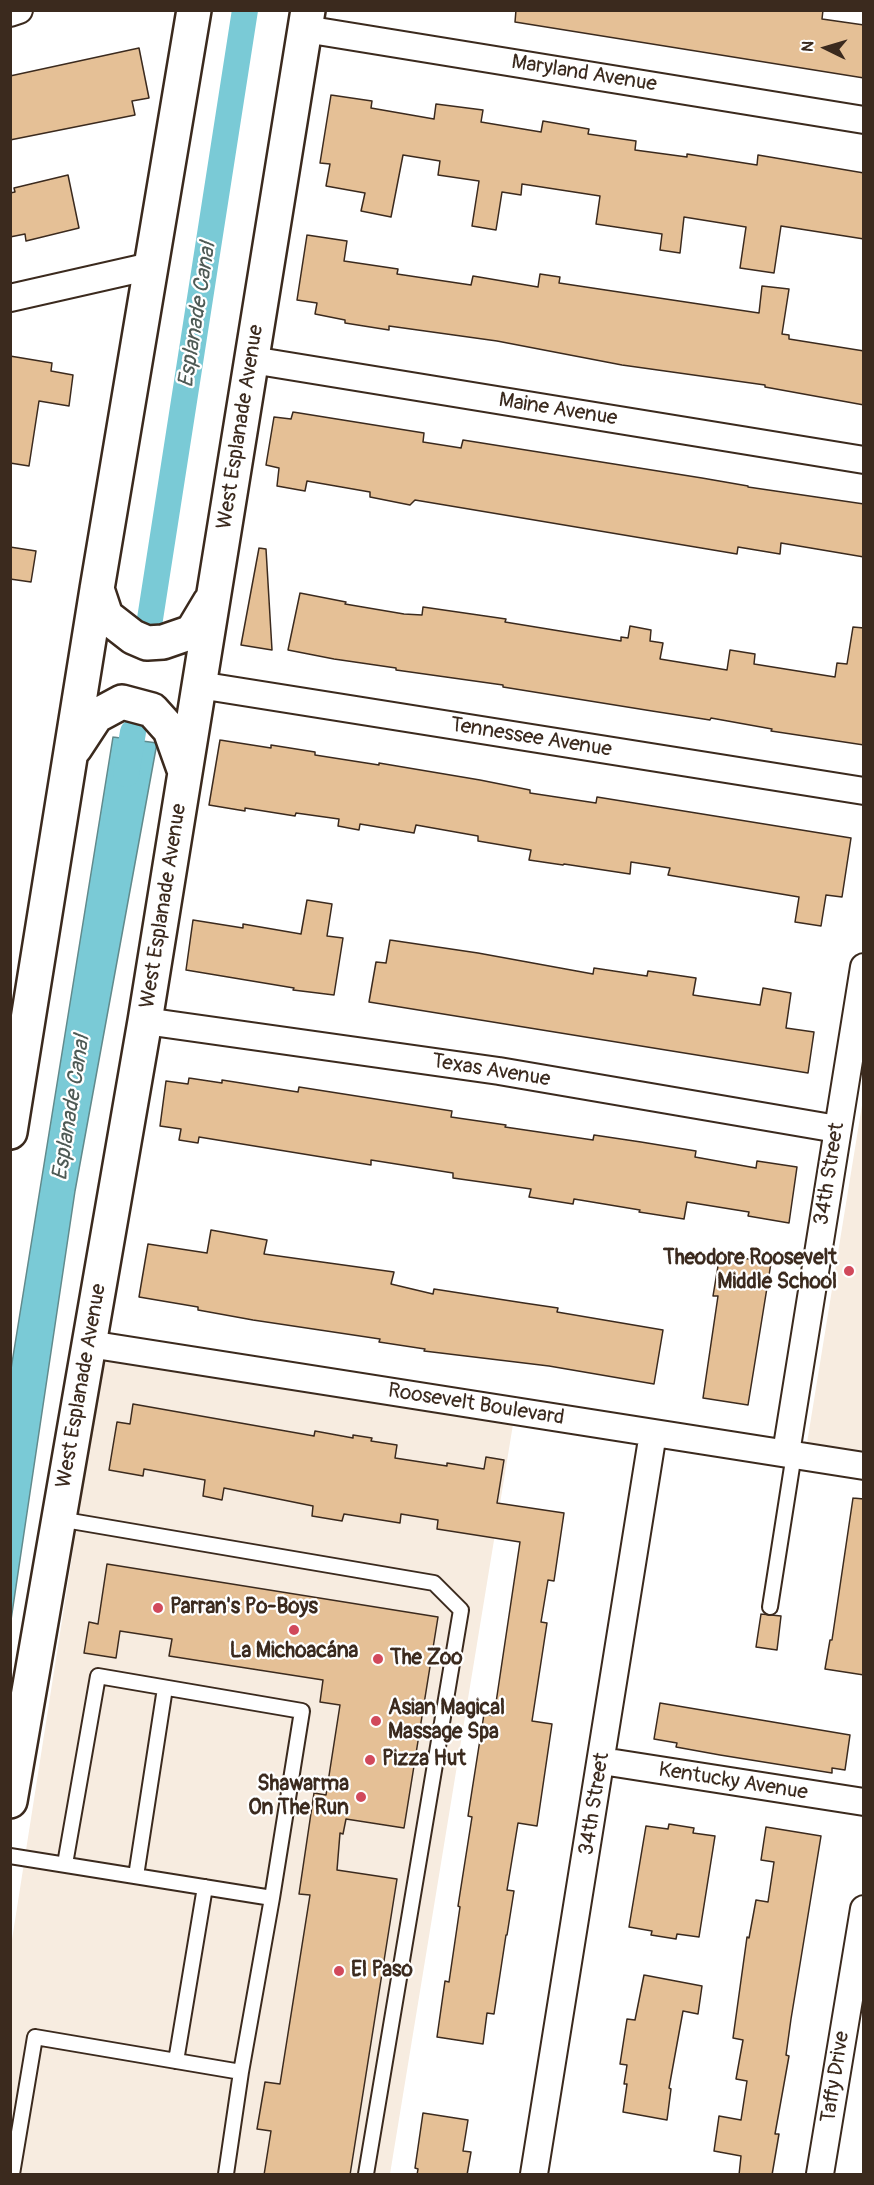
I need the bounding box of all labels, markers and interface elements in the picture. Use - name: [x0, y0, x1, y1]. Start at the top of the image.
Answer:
- north arrow: [796, 18, 856, 78]
- text: N: [798, 40, 819, 53]
- street label: Maryland Avenue: [510, 50, 658, 98]
- water label: Esplanade Canal: [173, 240, 223, 390]
- street label: West Esplanade Avenue: [212, 323, 270, 531]
- street label: Maine Avenue: [497, 388, 619, 432]
- street label: Tennessee Avenue: [449, 713, 613, 763]
- street label: West Esplanade Avenue: [135, 802, 193, 1010]
- water label: Esplanade Canal: [47, 1033, 97, 1183]
- street label: Texas Avenue: [430, 1049, 552, 1093]
- street label: 34th Street: [809, 1121, 851, 1227]
- place label: Theodore Roosevelt Middle School: [663, 1246, 837, 1296]
- marker: Theodore Roosevelt Middle School: [842, 1264, 856, 1278]
- street label: West Esplanade Avenue: [52, 1282, 112, 1490]
- street label: Roosevelt Boulevard: [386, 1379, 566, 1431]
- place label: Parran's Po-Boys: [170, 1595, 318, 1621]
- marker: Parran's Po-Boys: [151, 1601, 165, 1615]
- marker: La Michoacána: [287, 1623, 301, 1637]
- place label: La Michoacána: [230, 1639, 358, 1665]
- place label: The Zoo: [390, 1646, 462, 1672]
- marker: The Zoo: [371, 1652, 385, 1666]
- place label: Asian Magical Massage Spa: [388, 1696, 505, 1746]
- marker: Asian Magical Massage Spa: [369, 1714, 383, 1728]
- place label: Pizza Hut: [382, 1747, 466, 1773]
- street label: 34th Street: [574, 1751, 616, 1857]
- marker: Pizza Hut: [363, 1753, 377, 1767]
- street label: Kentucky Avenue: [657, 1758, 809, 1806]
- place label: Shawarma On The Run: [248, 1772, 349, 1822]
- marker: Shawarma On The Run: [354, 1790, 368, 1804]
- place label: El Paso: [351, 1958, 413, 1984]
- marker: El Paso: [332, 1964, 346, 1978]
- street label: Taffy Drive: [816, 2029, 856, 2125]

